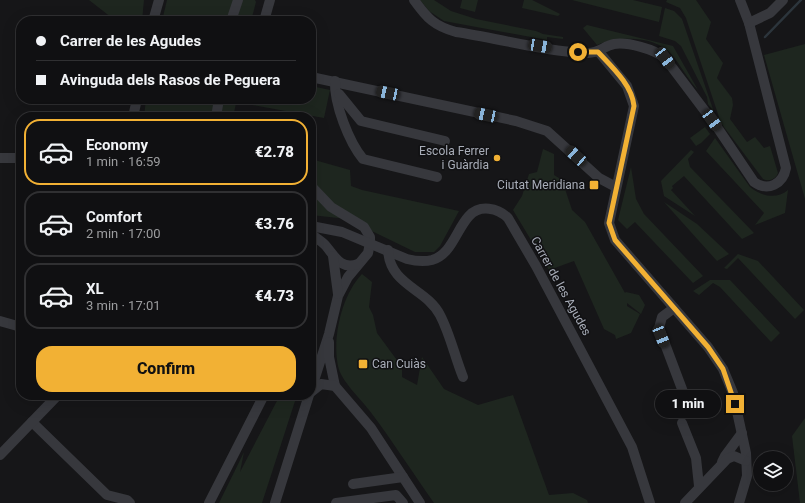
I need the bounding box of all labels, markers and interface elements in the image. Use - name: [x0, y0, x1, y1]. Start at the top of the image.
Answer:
- text: Carrer de les Agudes: [60, 32, 201, 50]
- car: [527, 38, 553, 54]
- route start: [569, 43, 587, 61]
- car: [653, 45, 677, 71]
- text: Avinguda dels Rasos de Peguera: [60, 71, 280, 89]
- car: [375, 85, 401, 101]
- car: [473, 107, 499, 123]
- car: [700, 107, 724, 133]
- icon: car: [38, 134, 74, 170]
- text: Economy: [86, 136, 148, 154]
- text: €2.78: [255, 143, 294, 161]
- place label: Escola Ferrer i Guàrdia: [419, 144, 489, 172]
- car: [563, 144, 589, 168]
- marker: Escola Ferrer i Guàrdia: [492, 153, 502, 163]
- text: 1 min · 16:59: [86, 154, 161, 169]
- place label: Ciutat Meridiana: [497, 178, 585, 192]
- marker: Ciutat Meridiana: [588, 179, 600, 191]
- icon: car: [38, 206, 74, 242]
- text: Comfort: [86, 208, 142, 226]
- text: €3.76: [255, 215, 294, 233]
- text: 2 min · 17:00: [86, 226, 161, 241]
- street label: Carrer de les Agudes: [528, 234, 594, 338]
- icon: car: [38, 278, 74, 314]
- text: XL: [86, 280, 104, 298]
- text: €4.73: [255, 287, 294, 305]
- text: 3 min · 17:01: [86, 298, 161, 313]
- car: [651, 323, 671, 349]
- button: Confirm: [36, 346, 296, 392]
- place label: Can Cuiàs: [372, 357, 426, 371]
- marker: Can Cuiàs: [357, 358, 369, 370]
- callout: 1 min: [655, 390, 721, 418]
- route end: [726, 395, 744, 413]
- text: 1 min: [672, 396, 704, 411]
- map controls: [753, 451, 793, 491]
- button: layers: [753, 451, 793, 491]

